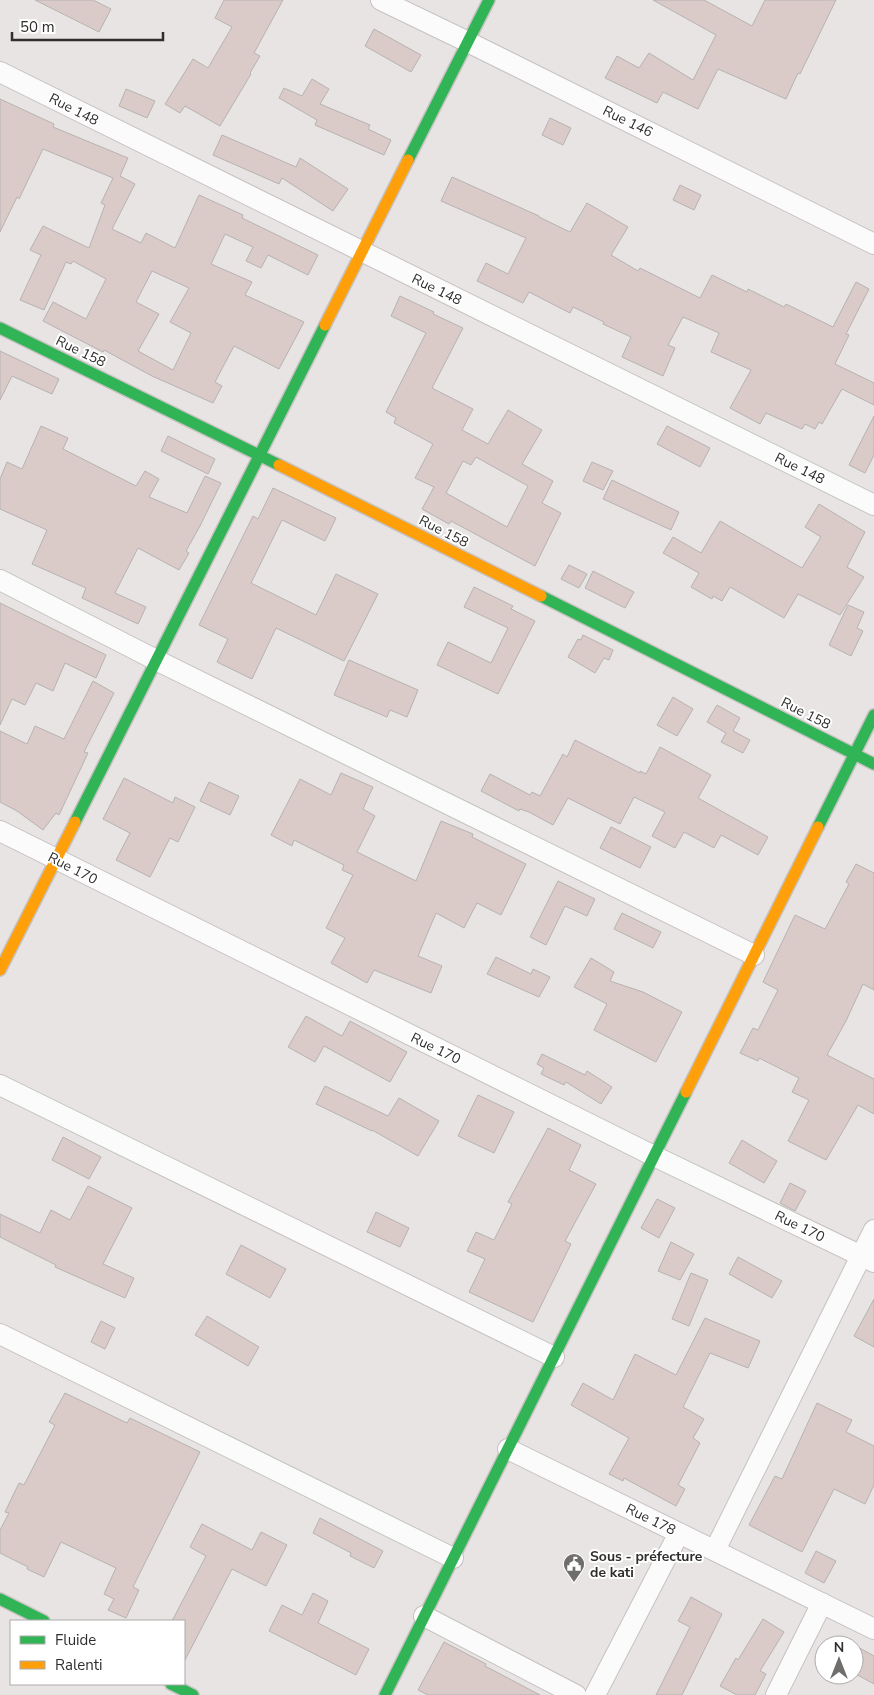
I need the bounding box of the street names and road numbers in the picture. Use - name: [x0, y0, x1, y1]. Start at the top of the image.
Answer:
- street label: Rue 148: [46, 89, 102, 130]
- street label: Rue 146: [600, 101, 656, 142]
- street label: Rue 148: [409, 269, 465, 310]
- street label: Rue 158: [53, 331, 109, 372]
- street label: Rue 148: [772, 448, 828, 489]
- street label: Rue 158: [416, 511, 472, 552]
- street label: Rue 158: [778, 693, 834, 734]
- street label: Rue 170: [45, 848, 101, 889]
- street label: Rue 170: [408, 1028, 464, 1069]
- street label: Rue 170: [772, 1206, 828, 1247]
- street label: Rue 178: [623, 1499, 679, 1540]

